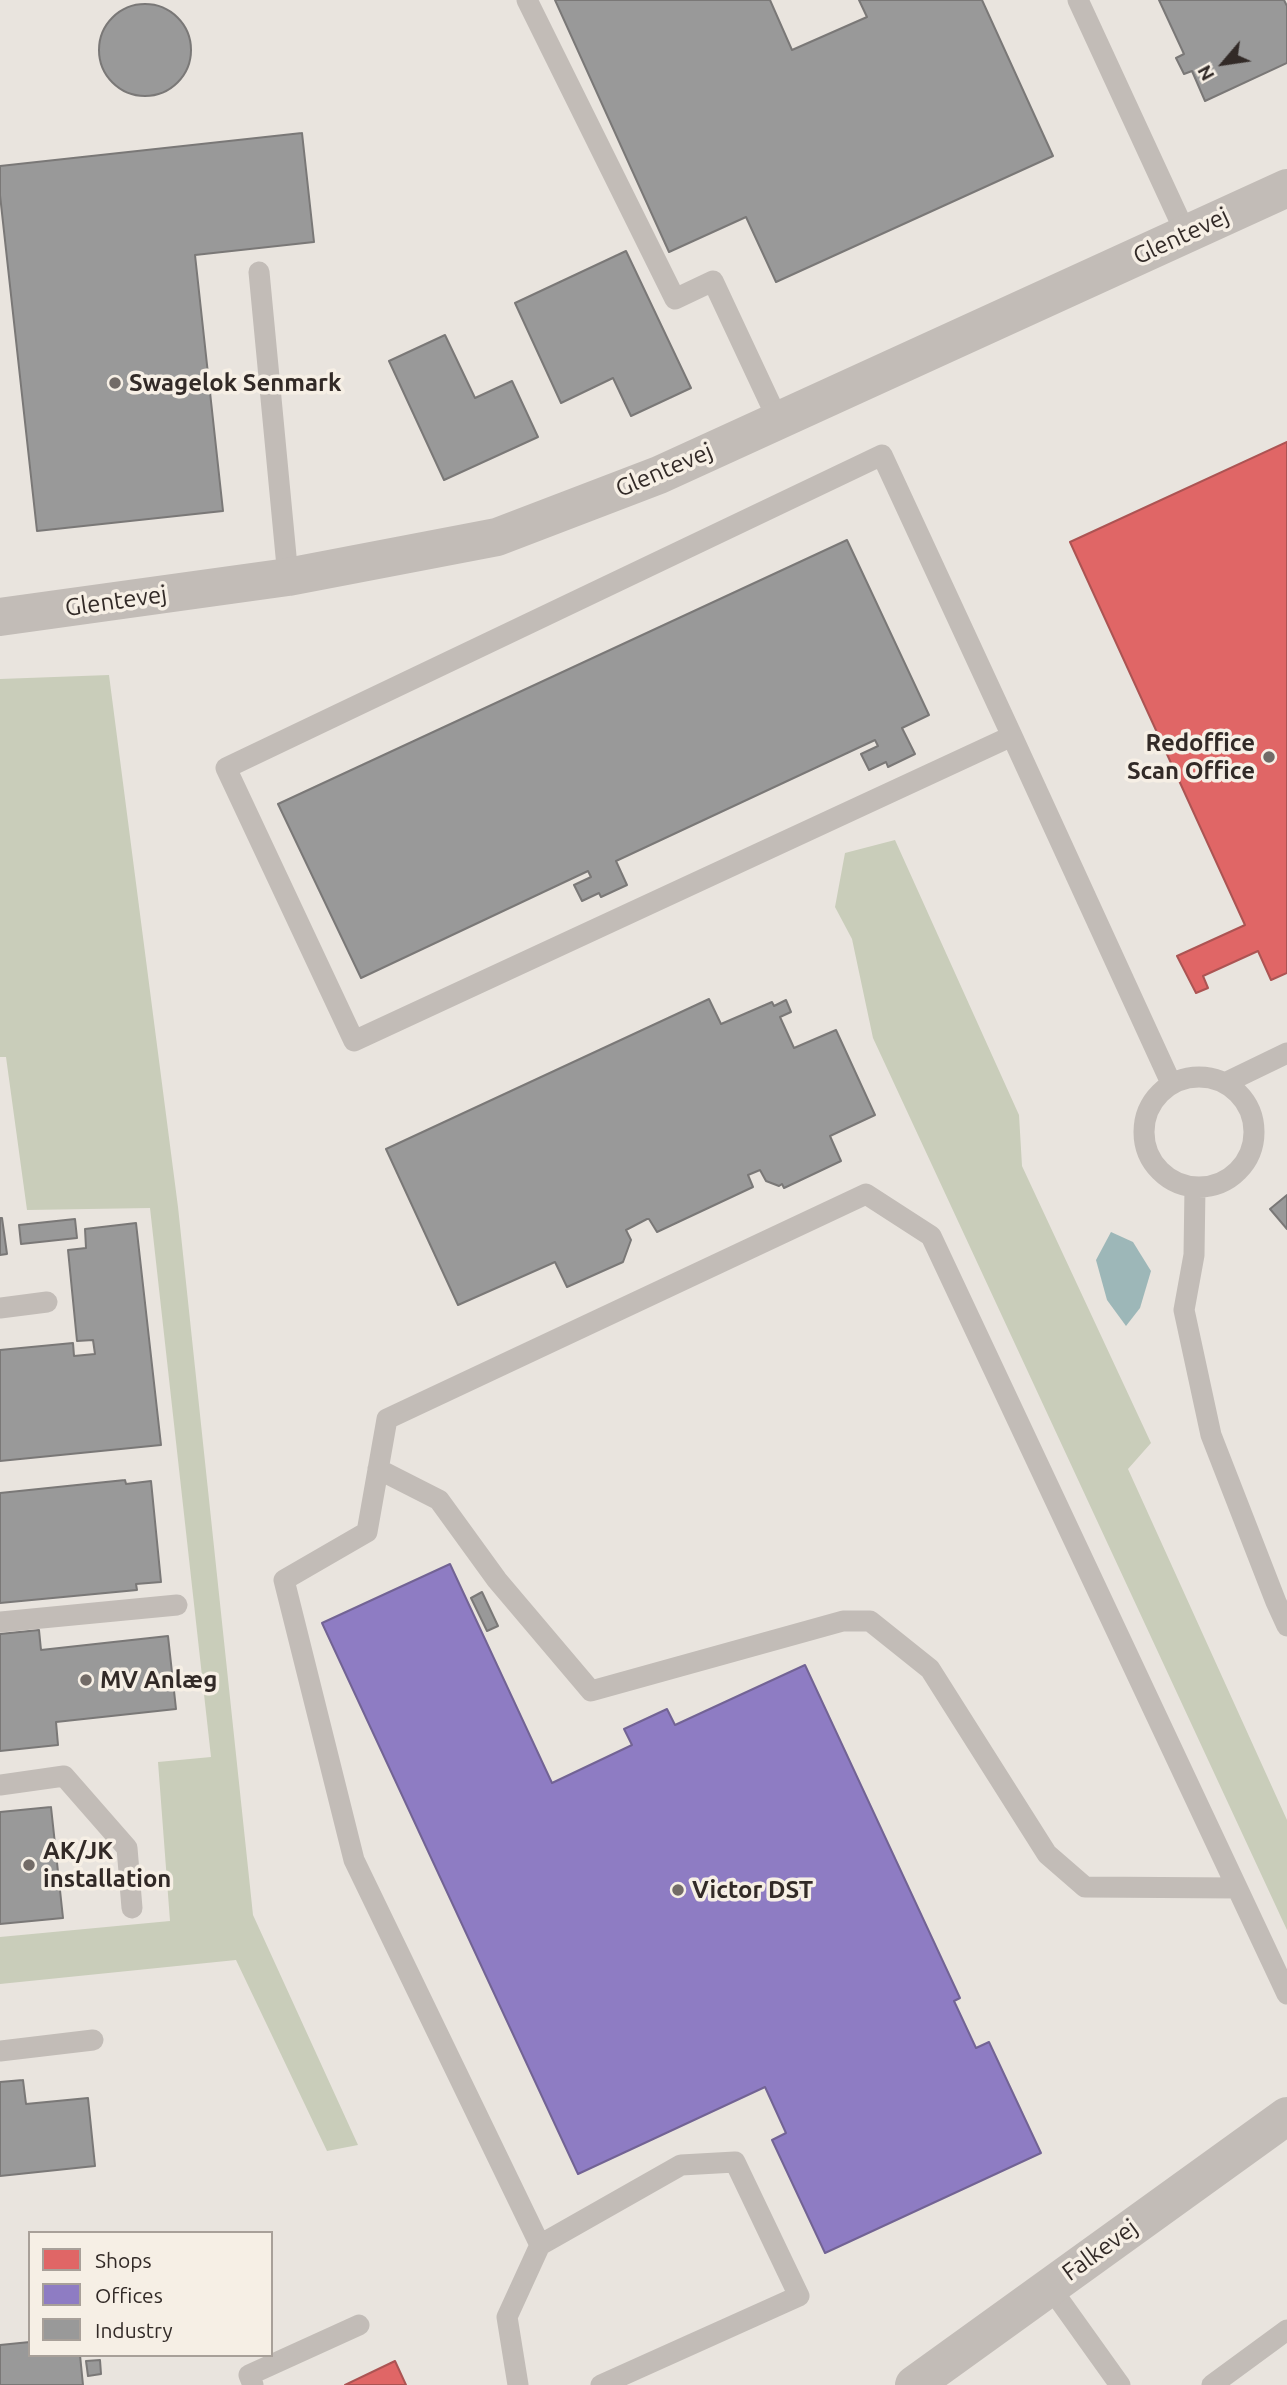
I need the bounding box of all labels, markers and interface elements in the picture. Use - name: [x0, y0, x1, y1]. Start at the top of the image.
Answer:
- north arrow: [1189, 28, 1259, 98]
- text: N: [1193, 62, 1219, 85]
- street label: Glentevej: [1128, 201, 1234, 271]
- place label: Swagelok Senmark: [129, 369, 341, 397]
- marker: Swagelok Senmark: [107, 375, 123, 391]
- street label: Glentevej: [611, 437, 717, 503]
- street label: Glentevej: [63, 580, 169, 622]
- place label: Redoffice Scan Office: [1127, 729, 1255, 785]
- marker: Redoffice Scan Office: [1261, 749, 1277, 765]
- place label: MV Anlæg: [100, 1666, 217, 1694]
- marker: MV Anlæg: [78, 1672, 94, 1688]
- place label: AK/JK installation: [43, 1837, 171, 1893]
- marker: AK/JK installation: [21, 1857, 37, 1873]
- place label: Victor DST: [692, 1876, 813, 1904]
- marker: Victor DST: [670, 1882, 686, 1898]
- street label: Falkevej: [1057, 2213, 1143, 2287]
- legend: [28, 2231, 273, 2357]
- text: Shops: [95, 2248, 152, 2272]
- text: Offices: [95, 2283, 163, 2307]
- text: Industry: [95, 2318, 173, 2342]

